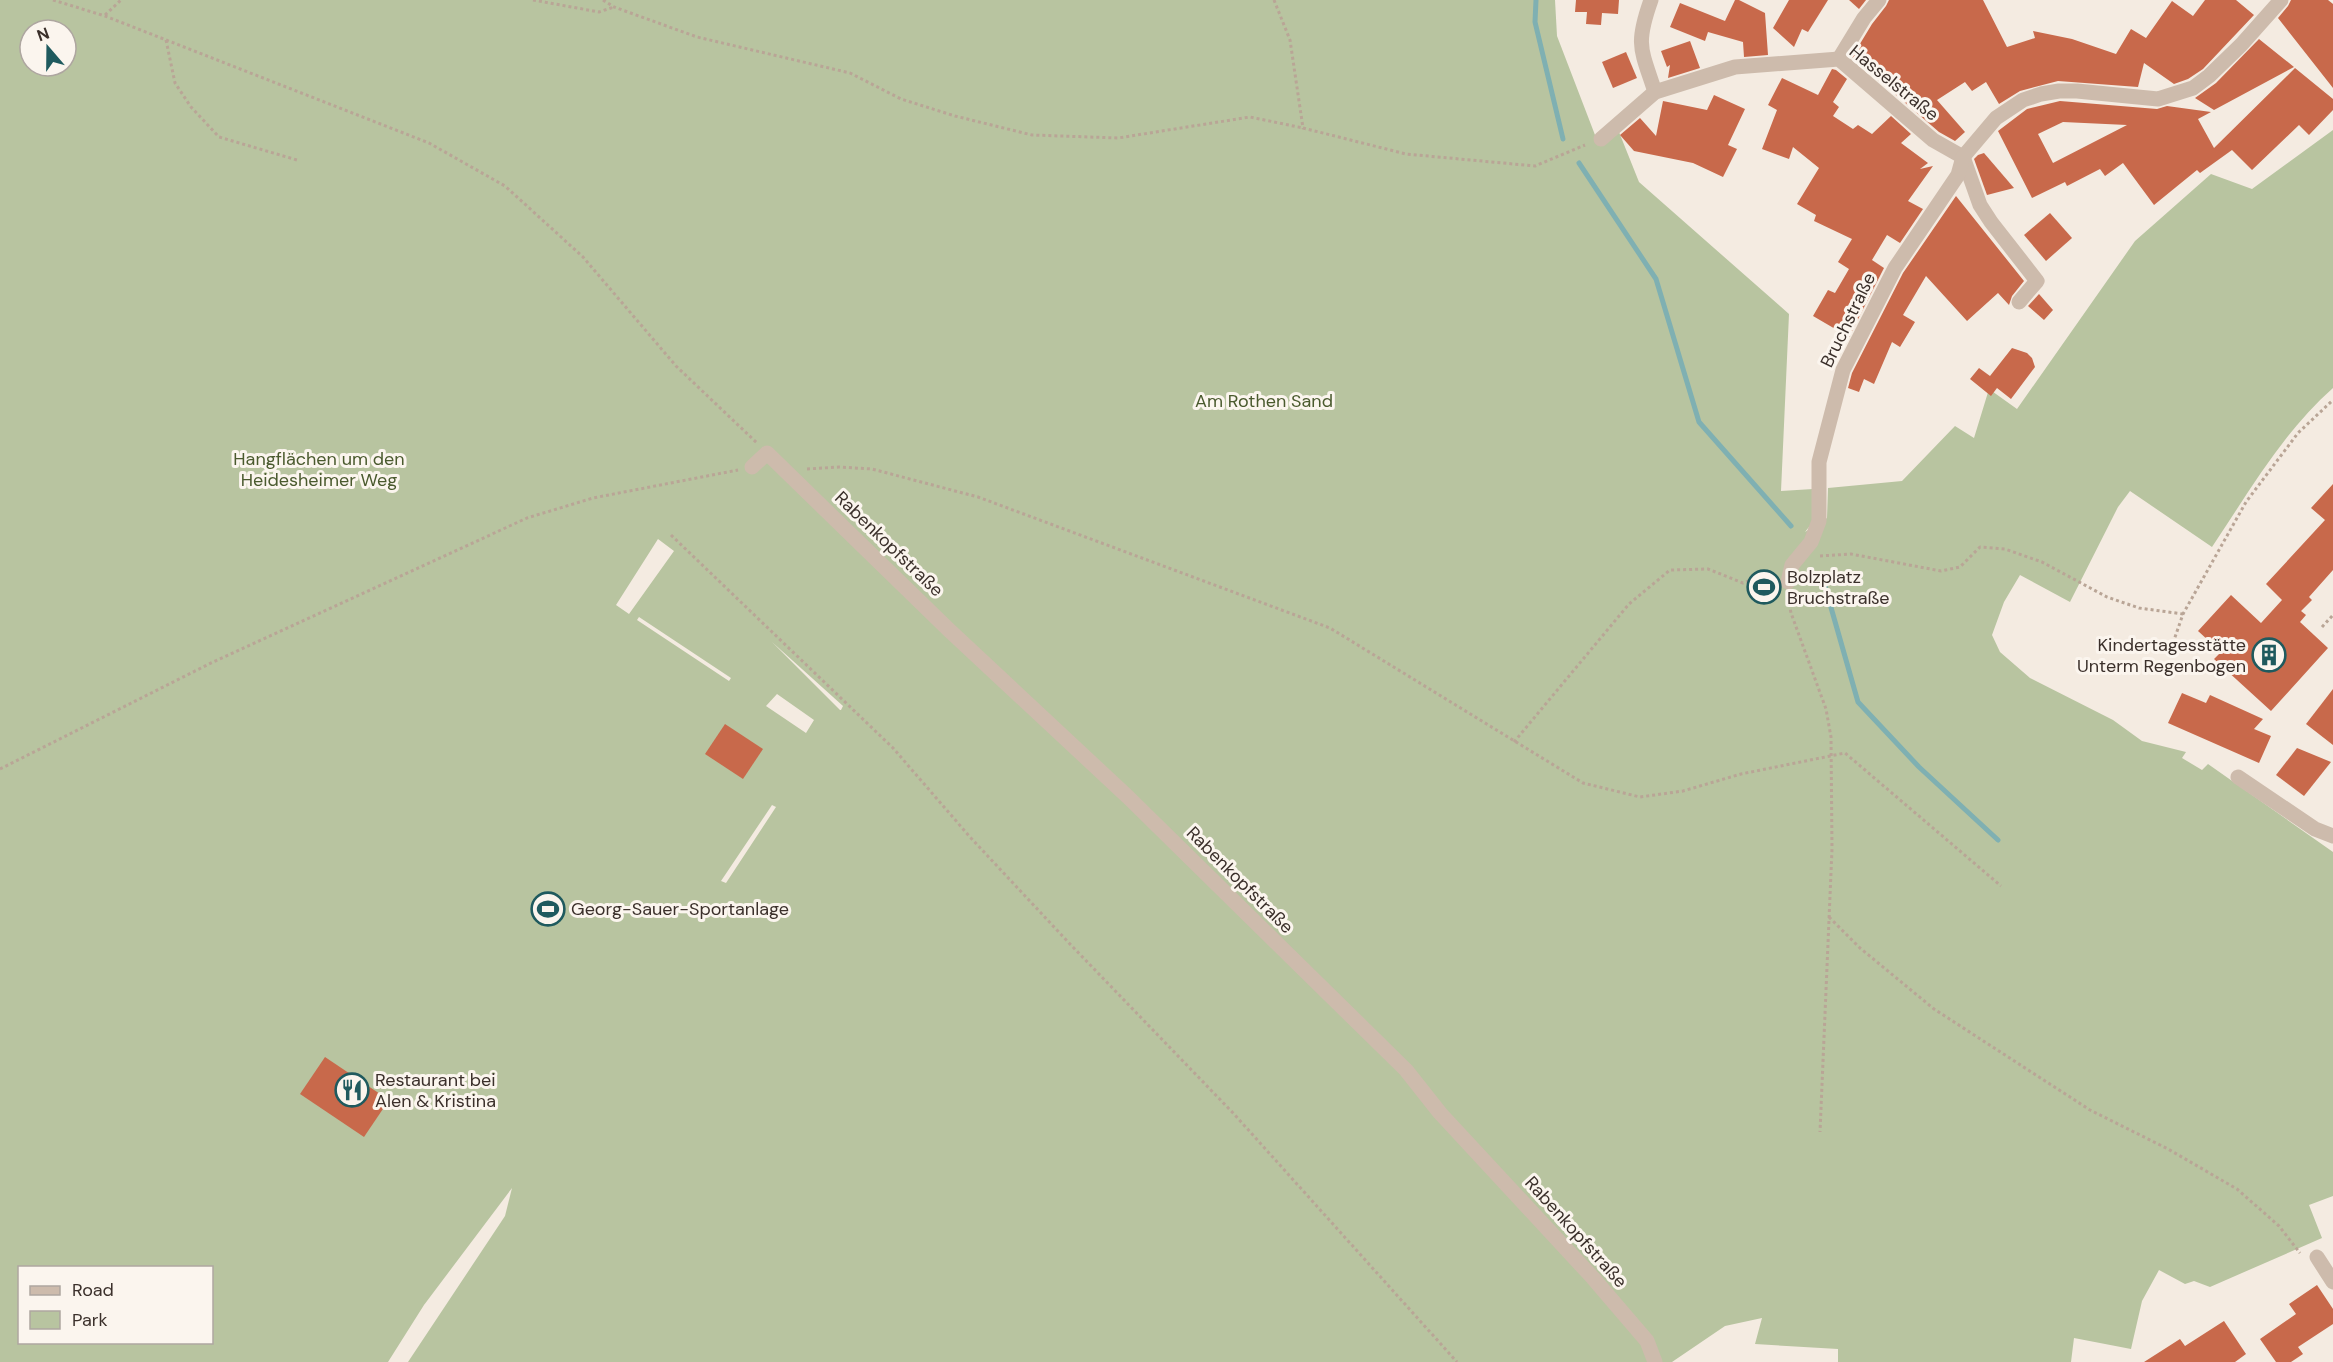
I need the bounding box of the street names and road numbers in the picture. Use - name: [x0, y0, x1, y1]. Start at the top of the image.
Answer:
- street label: Hasselstraße: [1844, 40, 1944, 126]
- street label: Bruchstraße: [1815, 269, 1881, 371]
- street label: Rabenkopfstraße: [830, 486, 948, 602]
- street label: Rabenkopfstraße: [1181, 821, 1299, 939]
- street label: Rabenkopfstraße: [1520, 1171, 1632, 1293]

